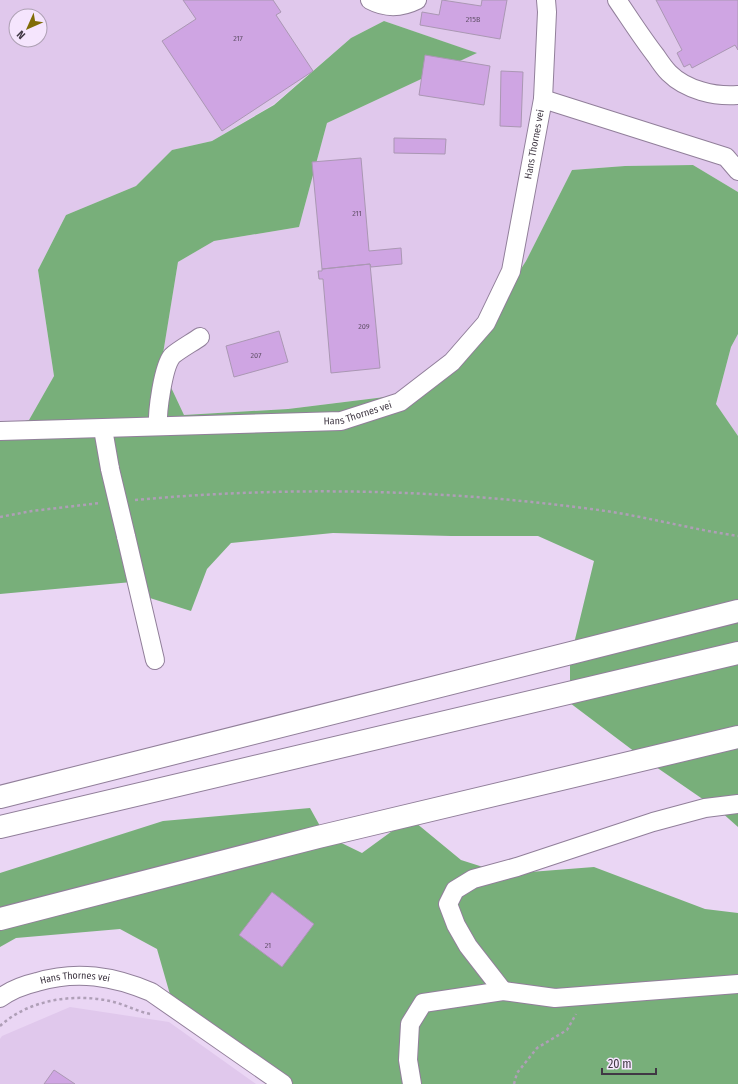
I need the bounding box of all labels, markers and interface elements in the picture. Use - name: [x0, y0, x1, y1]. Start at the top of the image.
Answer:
- north arrow: [8, 8, 48, 48]
- house number: 215B: [466, 15, 481, 24]
- text: N: [14, 28, 28, 42]
- house number: 217: [233, 34, 244, 43]
- street label: Hans Thornes vei: [522, 109, 547, 180]
- house number: 211: [352, 209, 362, 218]
- house number: 209: [358, 322, 370, 331]
- house number: 207: [251, 351, 262, 360]
- street label: Hans Thornes vei: [324, 399, 393, 428]
- house number: 21: [265, 941, 271, 950]
- street label: Hans Thornes vei: [39, 970, 111, 987]
- scale bar: [602, 1050, 656, 1076]
- text: 20 m: [608, 1057, 632, 1071]

